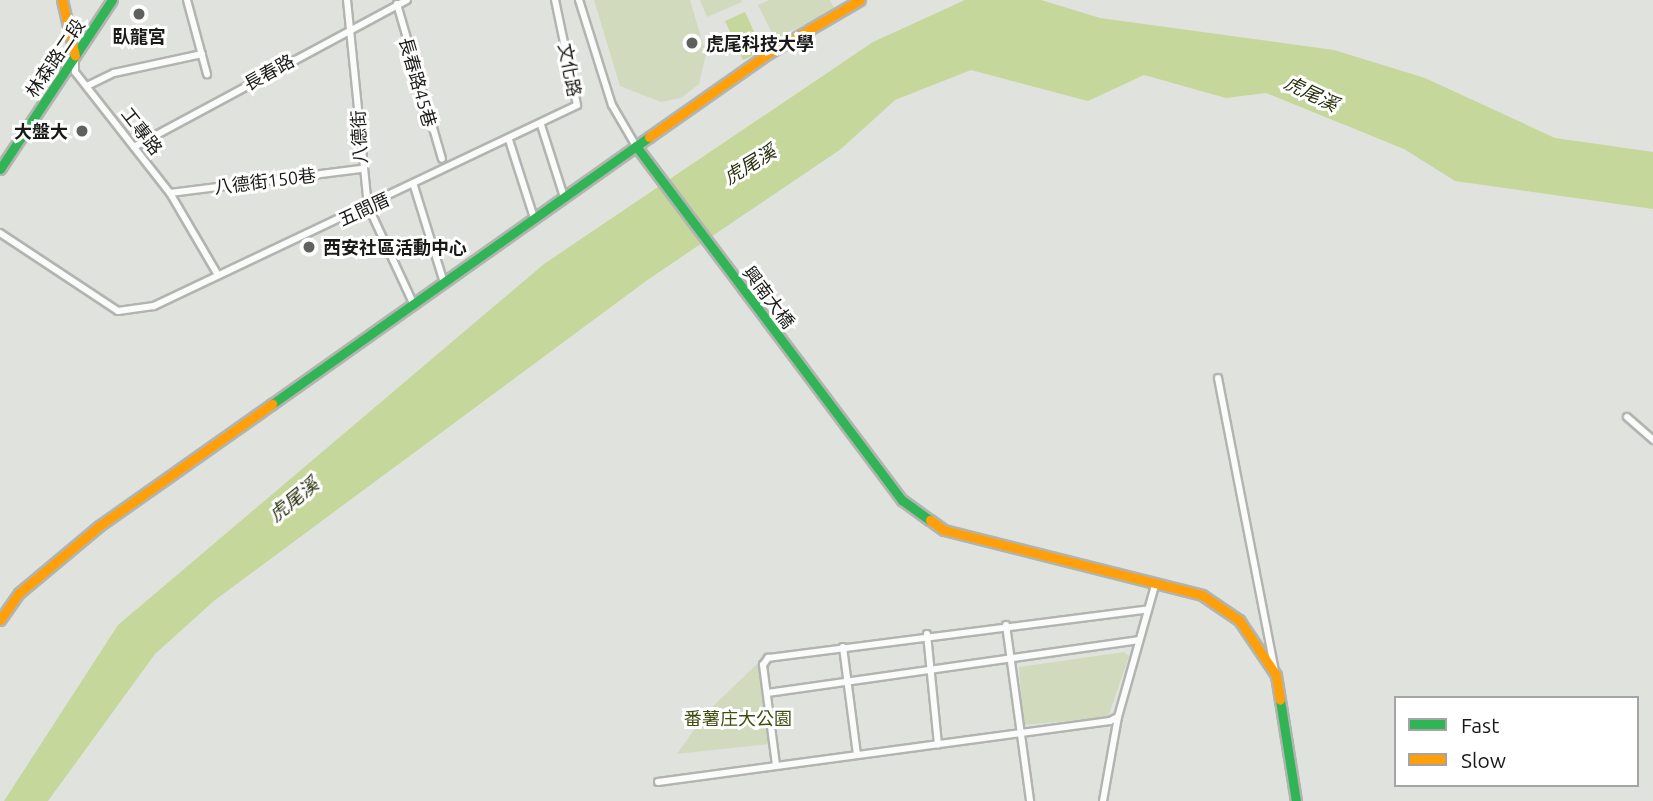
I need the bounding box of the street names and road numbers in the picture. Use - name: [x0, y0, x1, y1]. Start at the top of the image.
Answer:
- street label: 林森路二段: [21, 15, 89, 101]
- street label: 長春路45巷: [395, 35, 441, 129]
- street label: 文化路: [554, 41, 586, 99]
- street label: 長春路: [240, 49, 298, 95]
- street label: 工專路: [117, 103, 167, 159]
- street label: 八德街: [347, 109, 371, 165]
- street label: 八德街150巷: [213, 164, 317, 198]
- street label: 五間厝: [335, 188, 393, 230]
- street label: 興南大橋: [739, 262, 799, 332]

